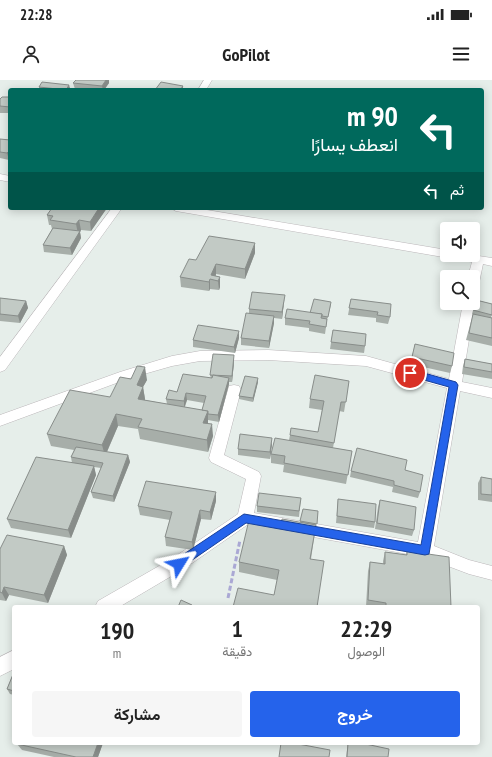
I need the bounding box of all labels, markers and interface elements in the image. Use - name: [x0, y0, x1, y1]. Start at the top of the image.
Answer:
- text: 22:28: [20, 5, 52, 24]
- icon: person: [20, 43, 42, 65]
- text: GoPilot: [222, 43, 270, 66]
- icon: menu: [450, 43, 472, 65]
- text: 90 m: [347, 97, 398, 134]
- icon: left: [412, 104, 464, 156]
- text: انعطف يسارًا: [311, 133, 398, 156]
- icon: left: [420, 180, 442, 202]
- text: ثم: [450, 180, 464, 199]
- map controls: [440, 222, 480, 310]
- button: sound: [440, 222, 480, 262]
- button: search: [440, 270, 480, 310]
- pin: [393, 356, 427, 390]
- icon: arrive: [399, 362, 421, 384]
- position arrow: [158, 543, 200, 585]
- text: 1: [232, 613, 243, 644]
- text: 22:29: [340, 613, 392, 644]
- text: 190: [100, 615, 134, 646]
- text: دقيقة: [222, 643, 252, 660]
- text: الوصول: [347, 643, 385, 660]
- text: m: [113, 645, 121, 662]
- button: مشاركة: [32, 691, 242, 737]
- button: خروج: [250, 691, 460, 737]

